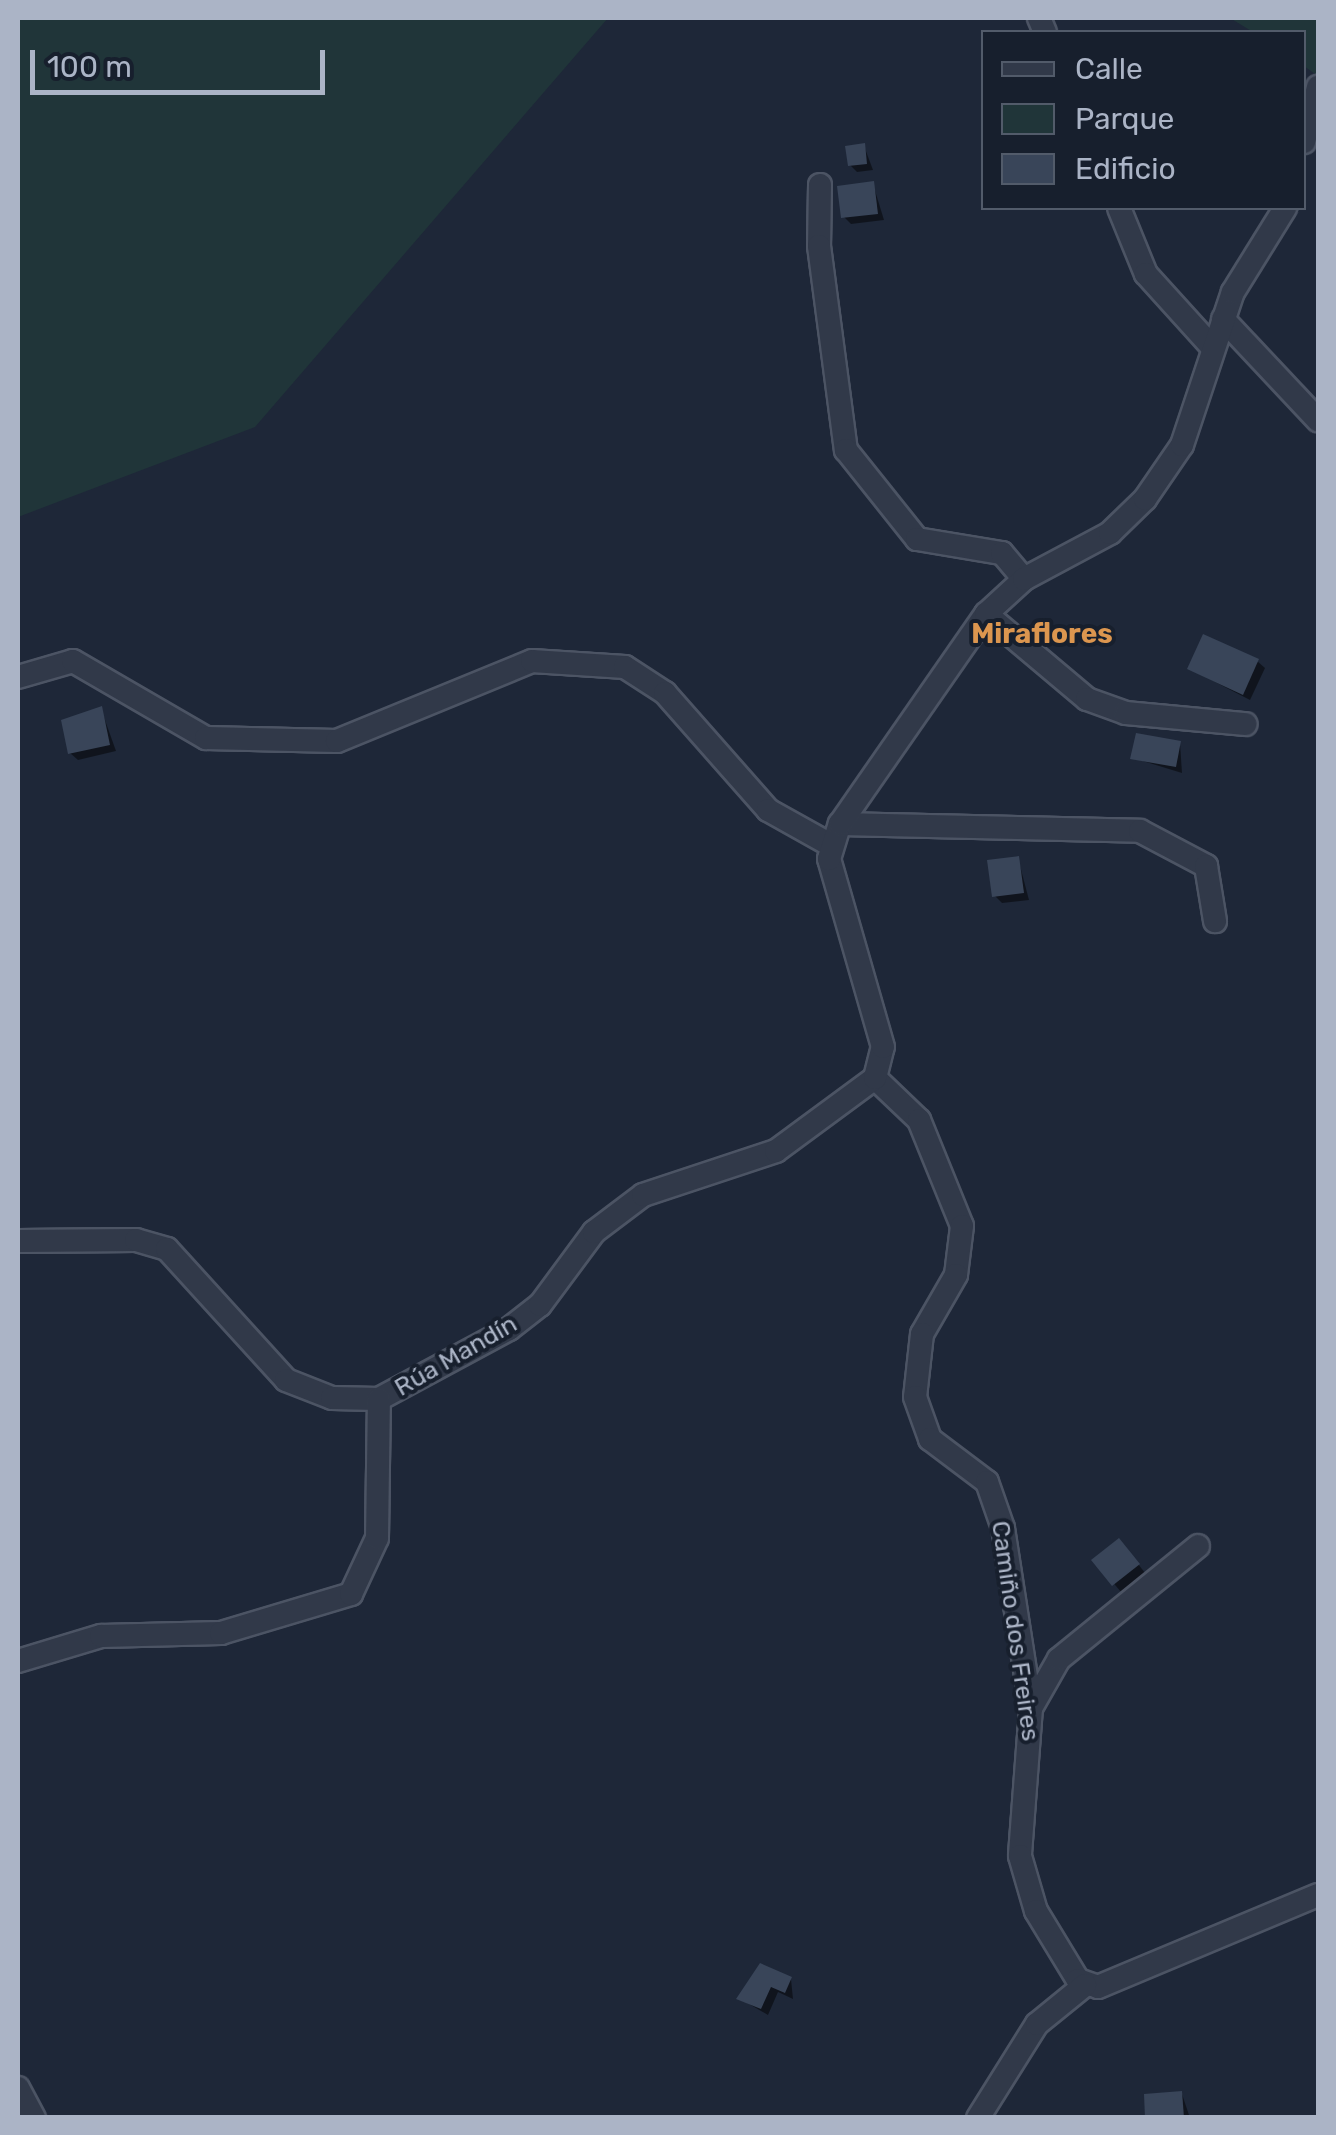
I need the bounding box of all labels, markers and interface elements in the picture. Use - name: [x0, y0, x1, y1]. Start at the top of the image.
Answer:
- scale bar: [35, 30, 330, 92]
- legend: [981, 30, 1306, 210]
- text: 100 m: [47, 49, 132, 85]
- text: Calle: [1075, 51, 1143, 87]
- text: Parque: [1075, 101, 1174, 137]
- text: Edificio: [1075, 151, 1176, 187]
- district label: Miraflores: [971, 617, 1113, 651]
- street label: Rúa Mandín: [390, 1309, 522, 1403]
- street label: Camiño dos Freires: [985, 1519, 1045, 1743]

